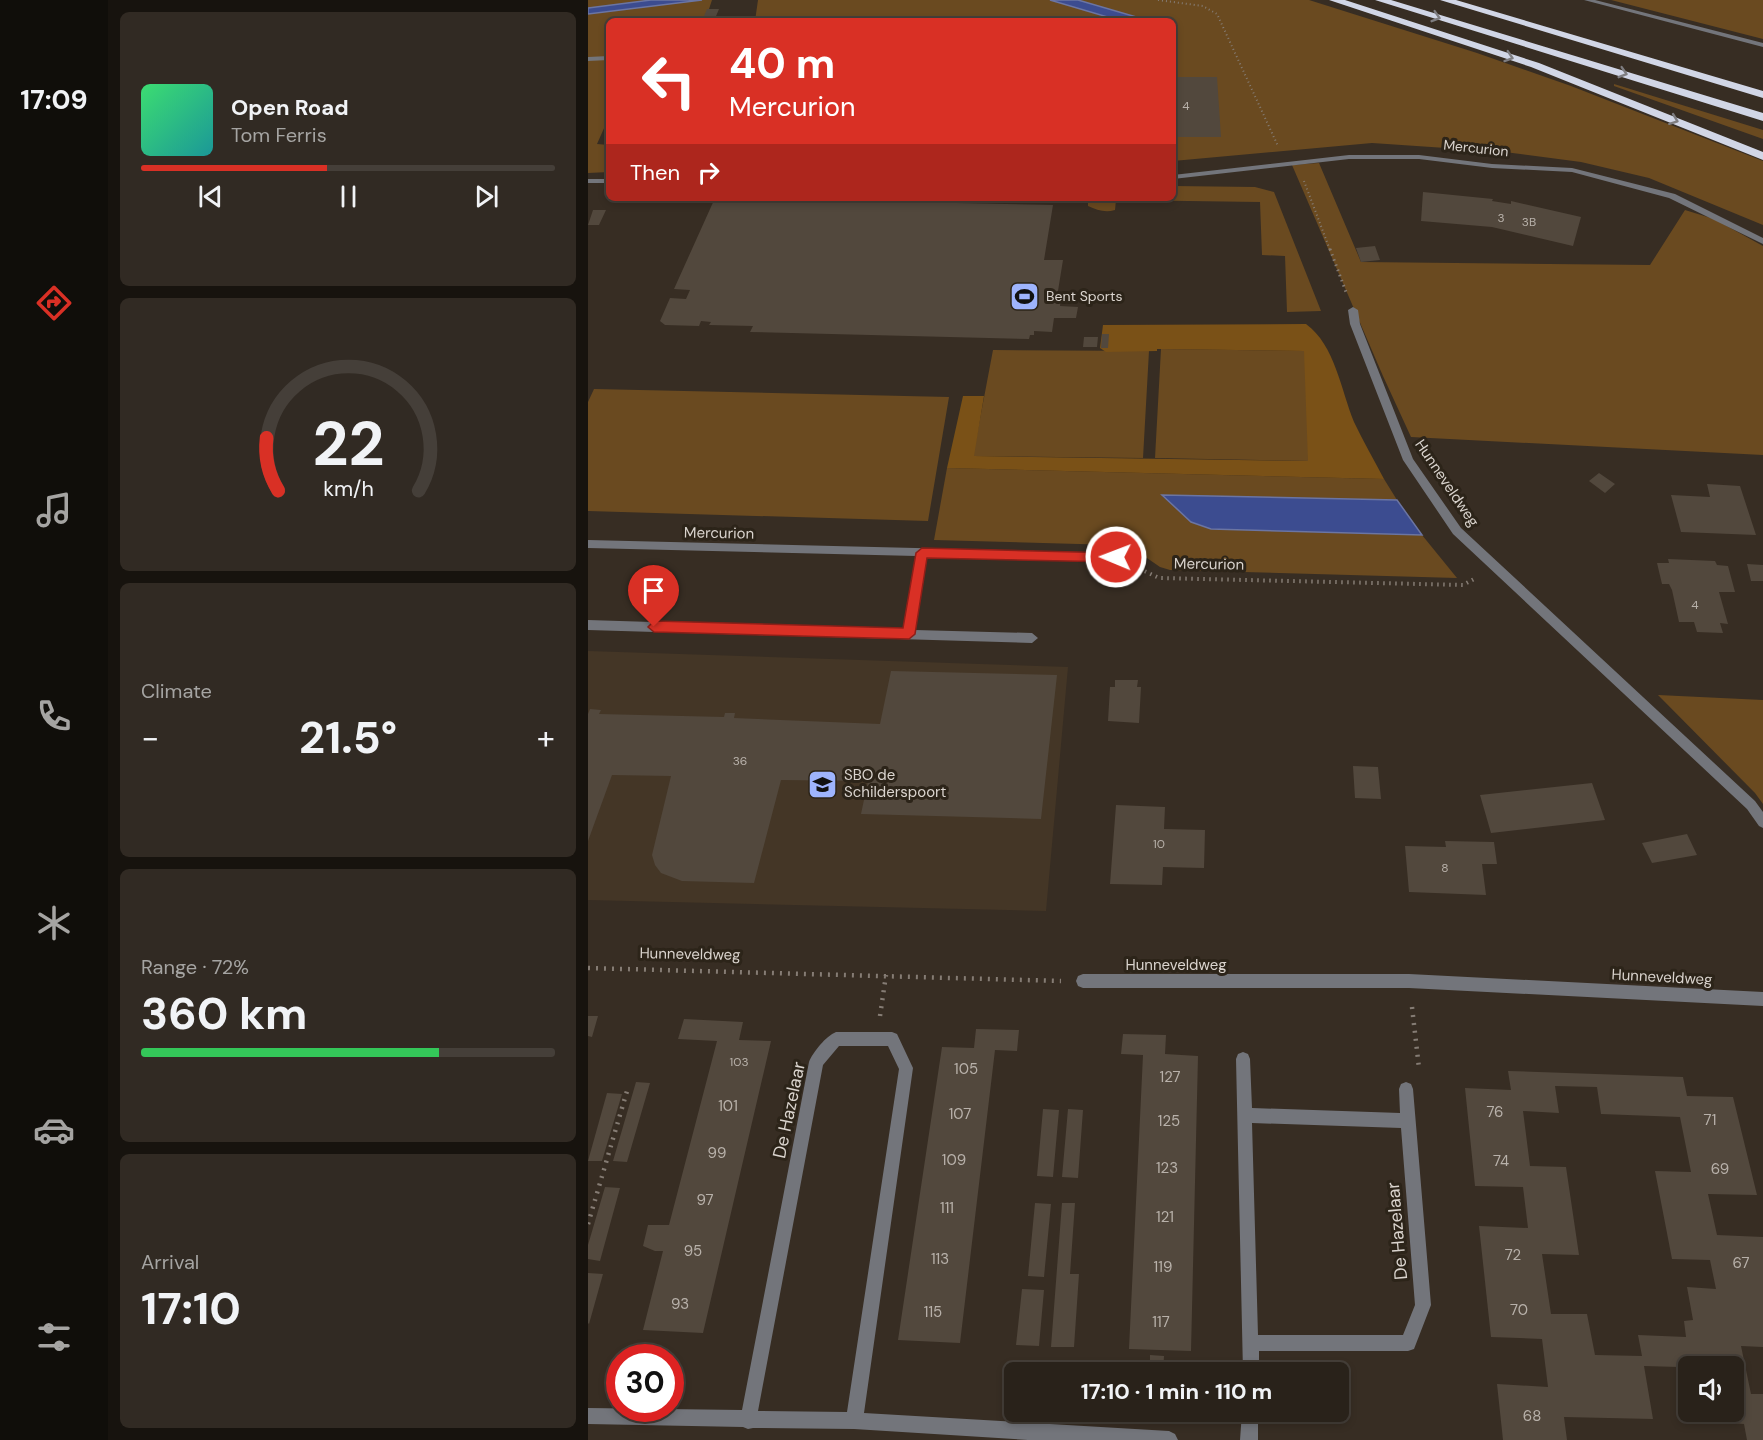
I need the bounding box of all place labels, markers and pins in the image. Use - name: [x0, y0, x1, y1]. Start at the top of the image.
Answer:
- sports icon: Bent Sports: [1009, 280, 1041, 312]
- place label: Bent Sports: [1046, 287, 1123, 305]
- pin: [628, 565, 679, 627]
- place label: SBO de Schilderspoort: [844, 765, 947, 802]
- school or university icon: SBO de Schilderspoort: [807, 768, 839, 800]

